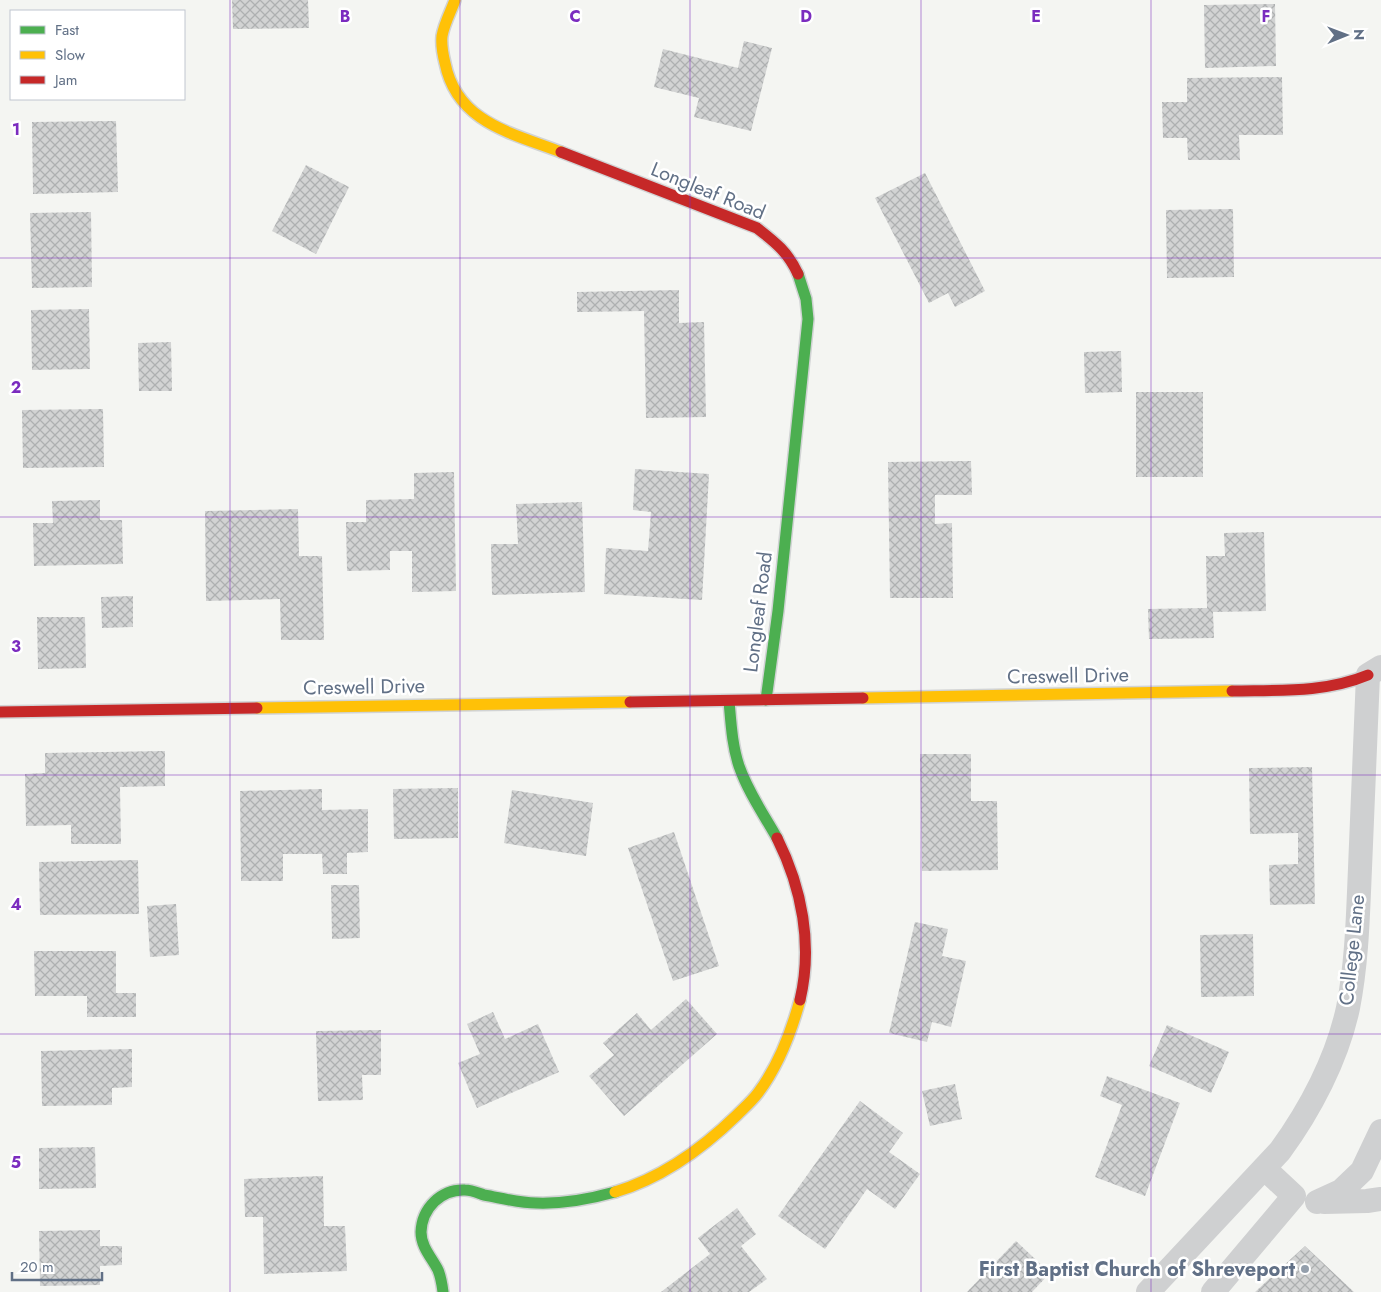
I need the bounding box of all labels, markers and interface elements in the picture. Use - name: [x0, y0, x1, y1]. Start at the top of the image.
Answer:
- text: B: [340, 5, 350, 28]
- text: C: [569, 5, 581, 28]
- text: D: [800, 5, 812, 28]
- text: E: [1031, 5, 1041, 28]
- text: F: [1262, 5, 1270, 28]
- legend: [10, 10, 185, 100]
- north arrow: [1321, 10, 1371, 60]
- text: Fast: [55, 19, 79, 41]
- text: N: [1349, 29, 1369, 41]
- text: Slow: [55, 44, 86, 66]
- text: Jam: [53, 69, 78, 91]
- text: 1: [12, 118, 20, 141]
- street label: Longleaf Road: [646, 155, 770, 227]
- text: 2: [11, 376, 21, 399]
- street label: Longleaf Road: [736, 550, 780, 674]
- text: 3: [11, 635, 21, 658]
- street label: Creswell Drive: [1007, 660, 1129, 692]
- street label: Creswell Drive: [303, 671, 425, 703]
- text: 4: [10, 893, 22, 916]
- street label: College Lane: [1332, 893, 1372, 1007]
- text: 5: [11, 1151, 21, 1174]
- scale bar: [12, 1250, 102, 1282]
- place label: First Baptist Church of Shreveport: [979, 1255, 1296, 1284]
- text: 20 m: [20, 1256, 54, 1278]
- marker: First Baptist Church of Shreveport: [1299, 1263, 1311, 1275]

